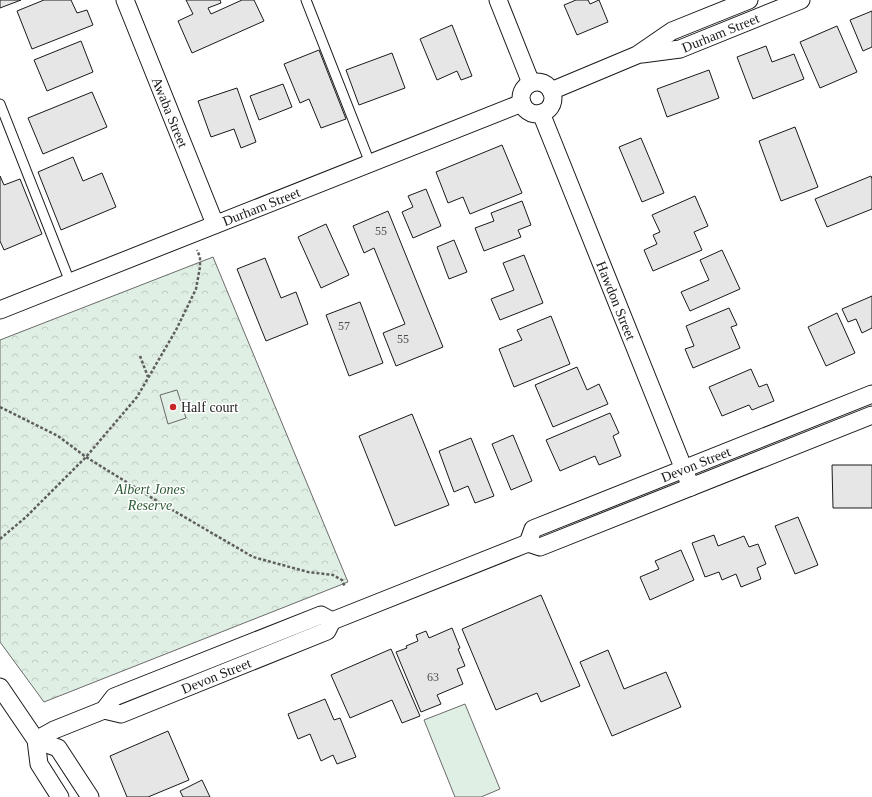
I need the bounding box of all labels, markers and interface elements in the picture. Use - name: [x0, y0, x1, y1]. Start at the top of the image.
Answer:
- street label: Durham Street: [680, 11, 762, 55]
- street label: Awaba Street: [149, 75, 191, 150]
- street label: Durham Street: [220, 185, 302, 229]
- house number: 55: [375, 224, 387, 238]
- street label: Hawdon Street: [593, 259, 638, 342]
- house number: 57: [338, 319, 350, 333]
- house number: 55: [397, 332, 409, 346]
- place label: Half court: [181, 400, 238, 415]
- marker: Half court: [168, 402, 178, 412]
- street label: Devon Street: [659, 444, 733, 485]
- park label: Albert Jones Reserve: [114, 482, 186, 513]
- street label: Devon Street: [179, 655, 253, 697]
- house number: 63: [427, 670, 439, 684]

